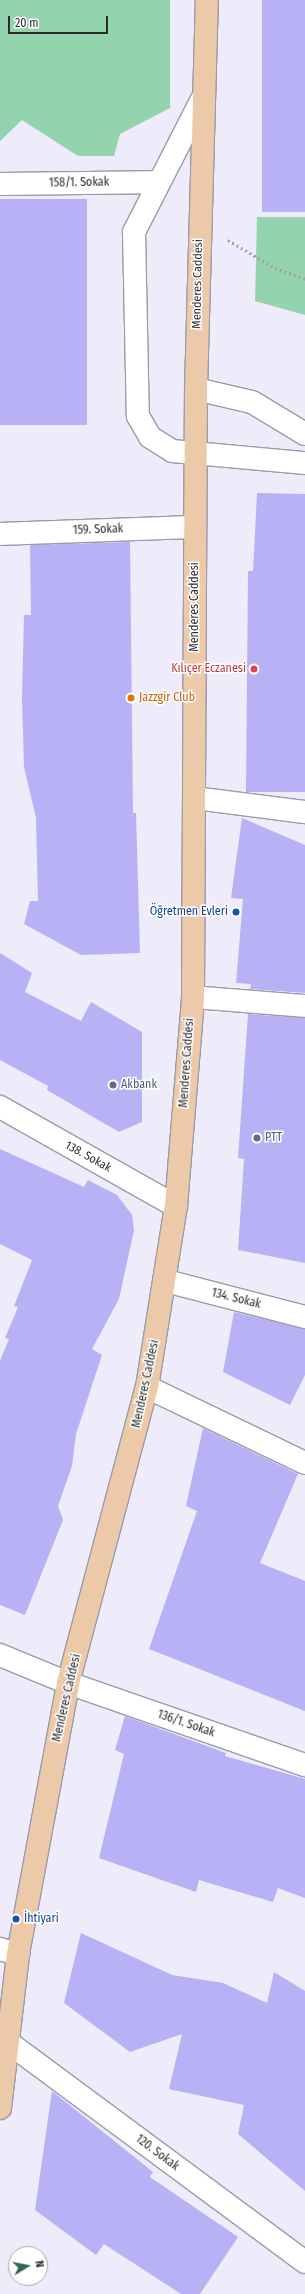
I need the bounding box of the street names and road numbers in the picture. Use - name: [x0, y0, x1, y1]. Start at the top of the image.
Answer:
- street label: 158/1. Sokak: [49, 175, 109, 191]
- street label: Menderes Caddesi: [190, 239, 206, 329]
- street label: 159. Sokak: [73, 522, 123, 538]
- street label: Menderes Caddesi: [188, 562, 202, 652]
- street label: Menderes Caddesi: [177, 1018, 197, 1108]
- street label: 138. Sokak: [62, 1138, 114, 1176]
- street label: 134. Sokak: [210, 1286, 262, 1312]
- street label: Menderes Caddesi: [130, 1339, 162, 1429]
- street label: Menderes Caddesi: [50, 1653, 84, 1743]
- street label: 136/1. Sokak: [155, 1707, 217, 1741]
- street label: 120. Sokak: [132, 2132, 182, 2174]

